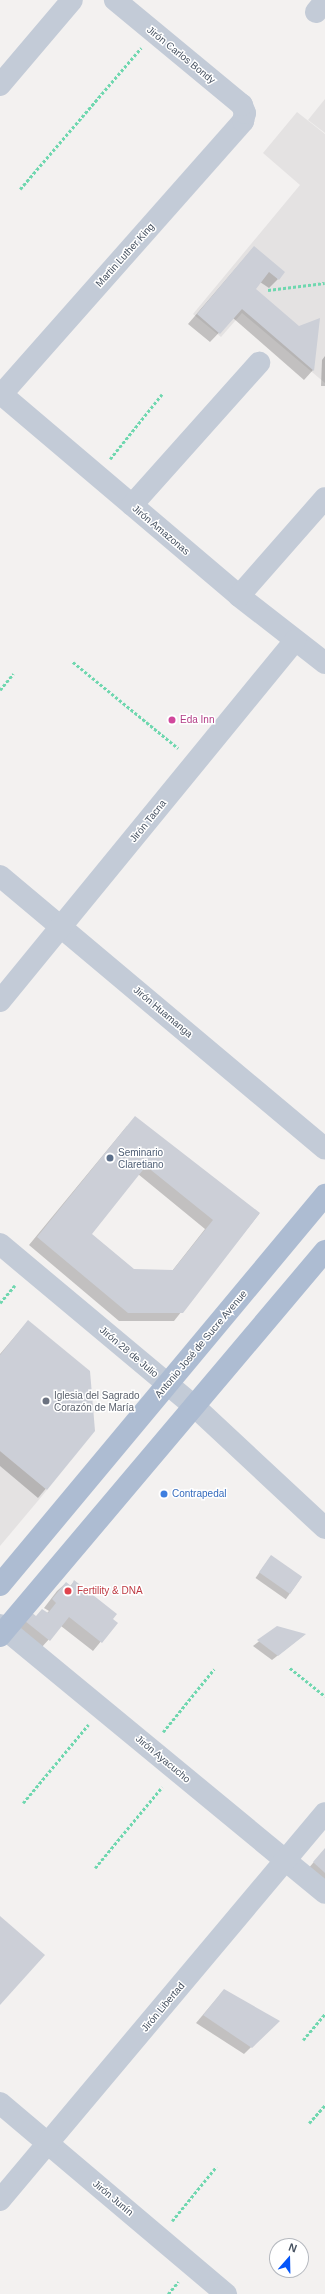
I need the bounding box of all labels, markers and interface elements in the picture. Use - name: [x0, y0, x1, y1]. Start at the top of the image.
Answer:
- street label: Jirón Carlos Bondy: [144, 24, 218, 86]
- street label: Martin Luther King: [93, 221, 157, 289]
- street label: Jirón Amazonas: [130, 502, 192, 558]
- place label: Eda Inn: [180, 714, 214, 726]
- marker: Eda Inn: [167, 715, 177, 725]
- street label: Jirón Tacna: [127, 797, 169, 845]
- street label: Jirón Huamanga: [131, 984, 195, 1040]
- place label: Seminario Claretiano: [118, 1146, 164, 1170]
- marker: Seminario Claretiano: [105, 1153, 115, 1163]
- street label: Antonio José de Sucre Avenue: [152, 1288, 250, 1400]
- street label: Jirón 28 de Julio: [97, 1324, 161, 1380]
- place label: Iglesia del Sagrado Corazón de María: [54, 1389, 140, 1412]
- marker: Iglesia del Sagrado Corazón de María: [41, 1396, 51, 1406]
- place label: Contrapedal: [172, 1488, 226, 1500]
- marker: Contrapedal: [159, 1489, 169, 1499]
- marker: Fertility & DNA: [62, 1585, 74, 1597]
- place label: Fertility & DNA: [77, 1585, 143, 1597]
- street label: Jirón Ayacucho: [133, 1732, 193, 1786]
- street label: Jirón Libertad: [139, 1980, 187, 2034]
- street label: Jirón Junín: [90, 2178, 136, 2218]
- north arrow: [269, 2238, 309, 2278]
- text: N: [287, 2241, 299, 2255]

